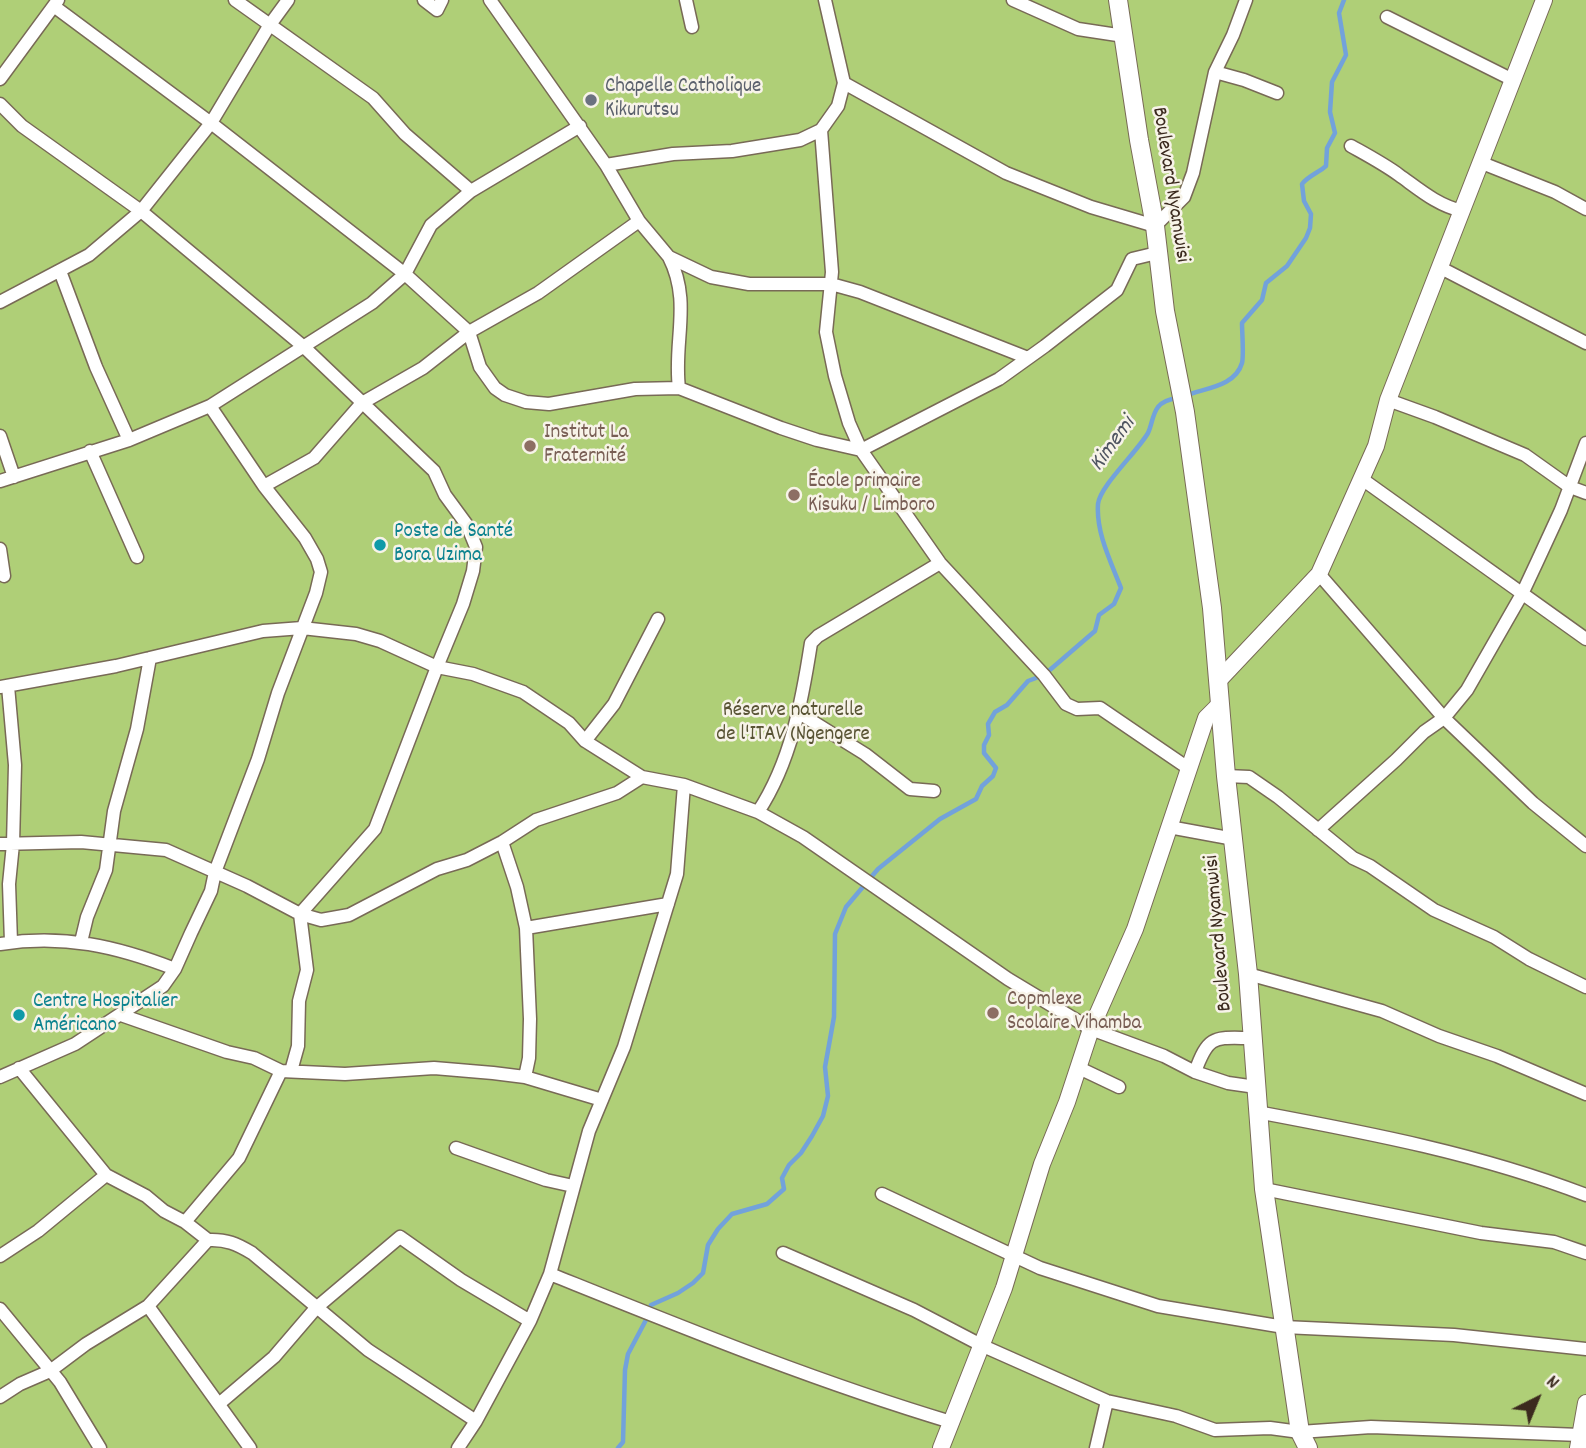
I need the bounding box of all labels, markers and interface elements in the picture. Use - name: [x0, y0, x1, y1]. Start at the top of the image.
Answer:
- place label: Chapelle Catholique Kikurutsu: [605, 75, 761, 125]
- marker: Chapelle Catholique Kikurutsu: [583, 92, 599, 108]
- street label: Boulevard Nyamwisi: [1144, 106, 1194, 264]
- water label: Kimemi: [1085, 412, 1143, 478]
- place label: Institut La Fraternité: [544, 421, 628, 471]
- marker: Institut La Fraternité: [522, 438, 538, 454]
- place label: École primaire Kisuku / Limboro: [808, 470, 935, 520]
- marker: École primaire Kisuku / Limboro: [786, 487, 802, 503]
- place label: Poste de Santé Bora Uzima: [394, 520, 513, 570]
- marker: Poste de Santé Bora Uzima: [372, 537, 388, 553]
- park label: Réserve naturelle de l'ITAV (Ngengere: [716, 699, 870, 749]
- street label: Boulevard Nyamwisi: [1201, 854, 1239, 1012]
- place label: Copmlexe Scolaire Vihamba: [1007, 988, 1141, 1038]
- place label: Centre Hospitalier Américano: [33, 990, 178, 1040]
- marker: Copmlexe Scolaire Vihamba: [985, 1005, 1001, 1021]
- marker: Centre Hospitalier Américano: [11, 1007, 27, 1023]
- north arrow: [1502, 1364, 1572, 1434]
- text: N: [1539, 1370, 1564, 1396]

